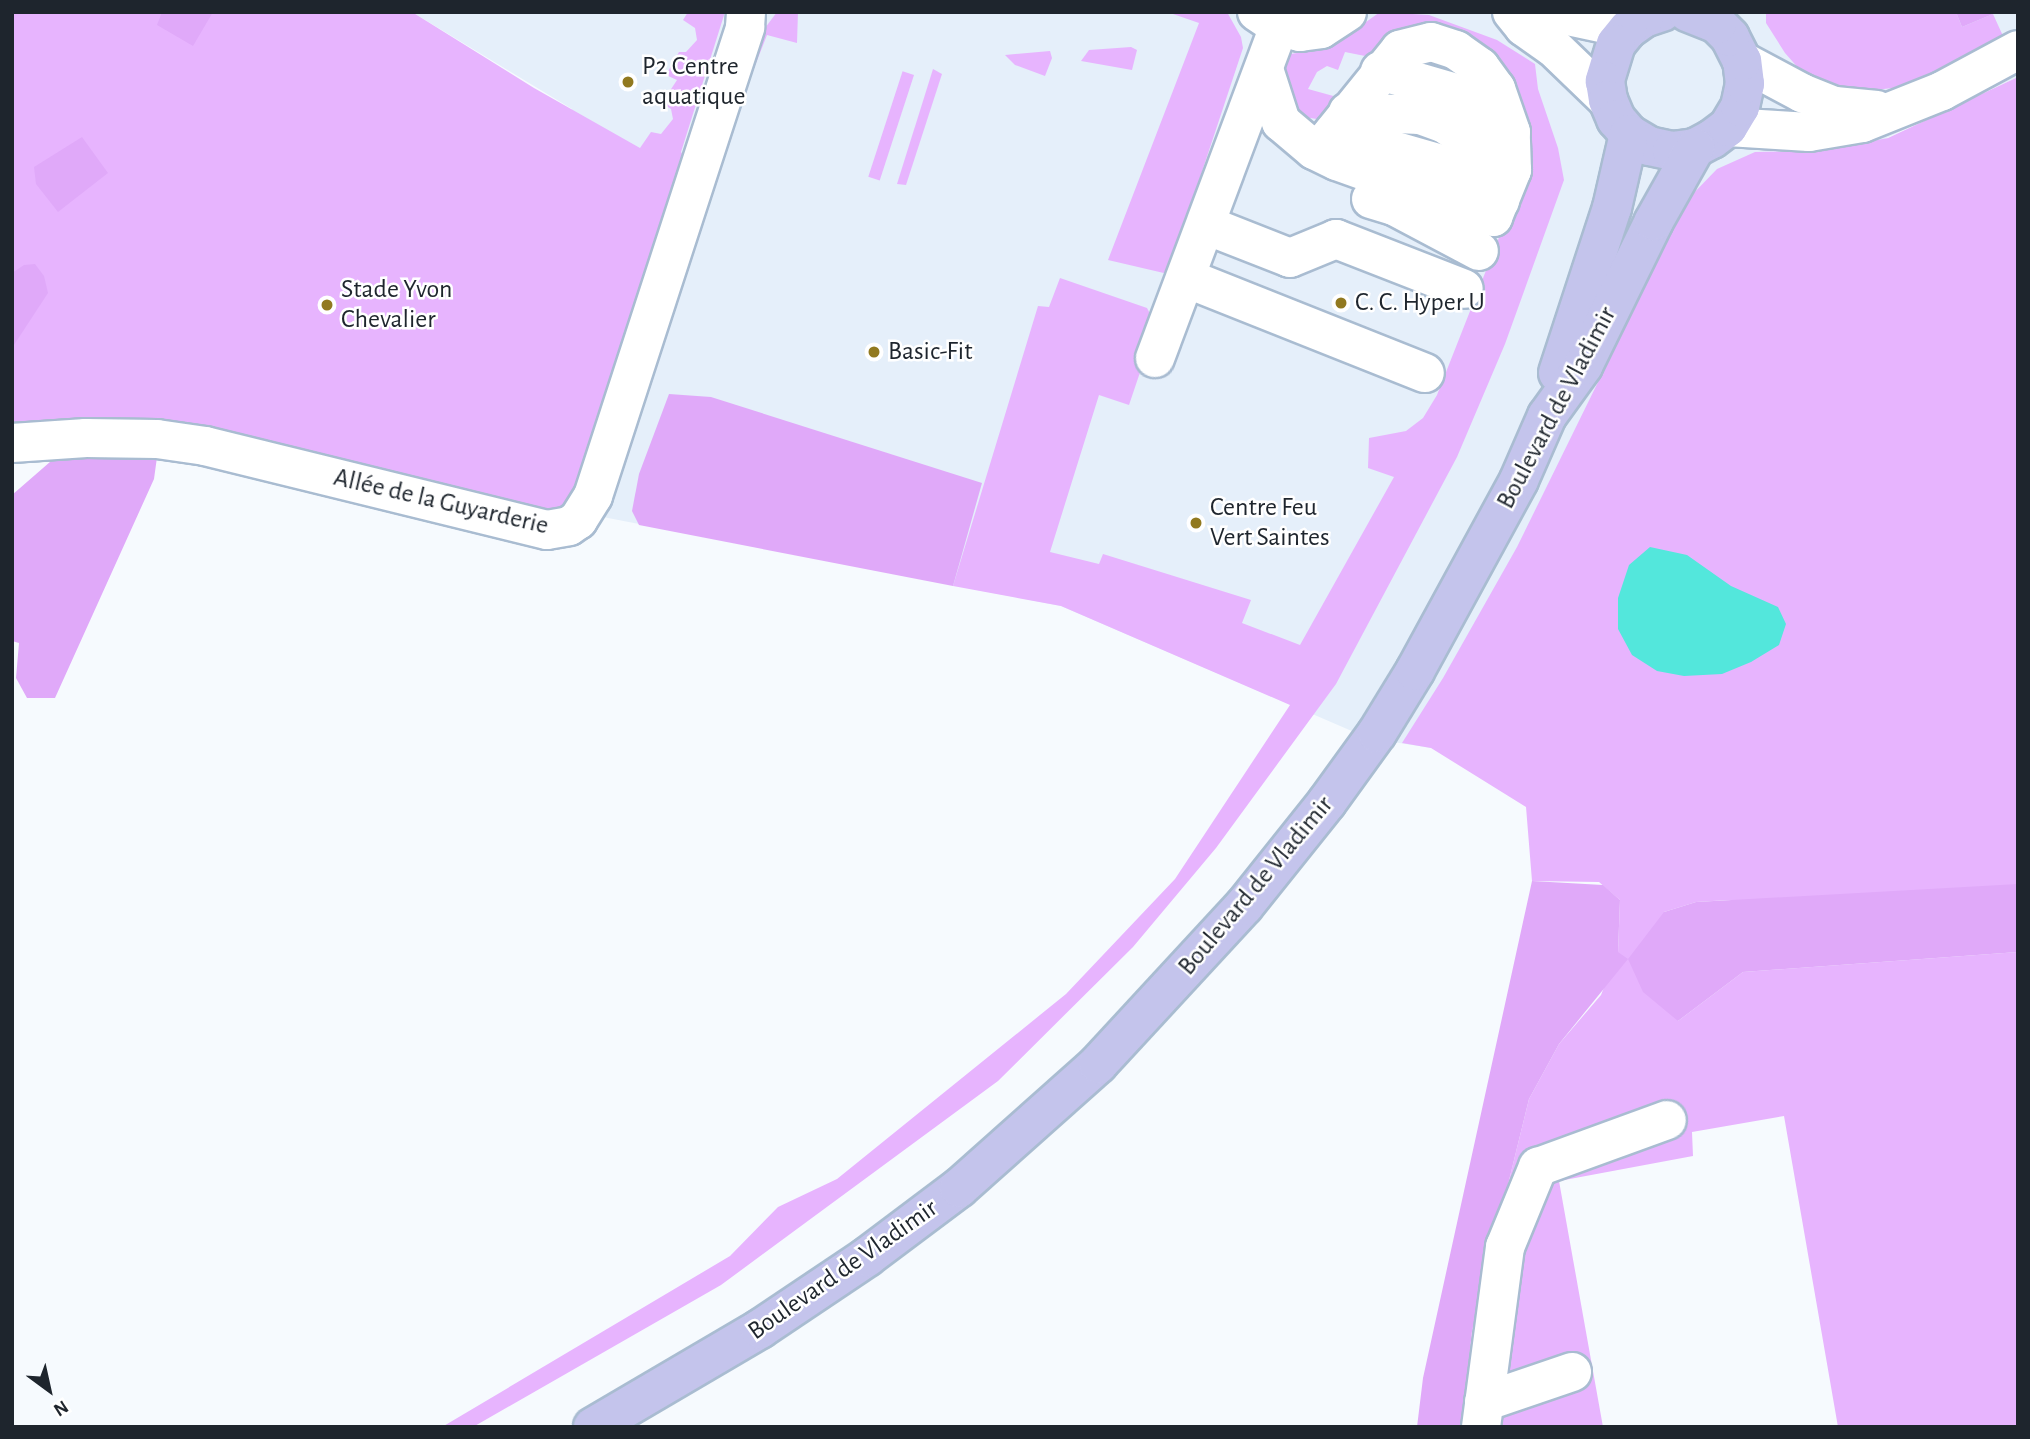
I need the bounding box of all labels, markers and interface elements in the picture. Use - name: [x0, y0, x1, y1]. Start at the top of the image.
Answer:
- place label: P2 Centre aquatique: [642, 51, 746, 112]
- marker: P2 Centre aquatique: [620, 74, 636, 90]
- place label: Stade Yvon Chevalier: [341, 274, 453, 336]
- place label: C. C. Hyper U: [1355, 287, 1485, 319]
- marker: C. C. Hyper U: [1333, 295, 1349, 311]
- marker: Stade Yvon Chevalier: [319, 297, 335, 313]
- street label: Boulevard de Vladimir: [1491, 302, 1623, 514]
- place label: Basic-Fit: [888, 336, 972, 368]
- marker: Basic-Fit: [866, 344, 882, 360]
- street label: Allée de la Guyarderie: [331, 462, 551, 542]
- place label: Centre Feu Vert Saintes: [1210, 492, 1329, 554]
- marker: Centre Feu Vert Saintes: [1188, 515, 1204, 531]
- street label: Boulevard de Vladimir: [1172, 790, 1340, 982]
- street label: Boulevard de Vladimir: [742, 1193, 944, 1347]
- north arrow: [14, 1355, 84, 1425]
- text: N: [50, 1396, 71, 1420]

